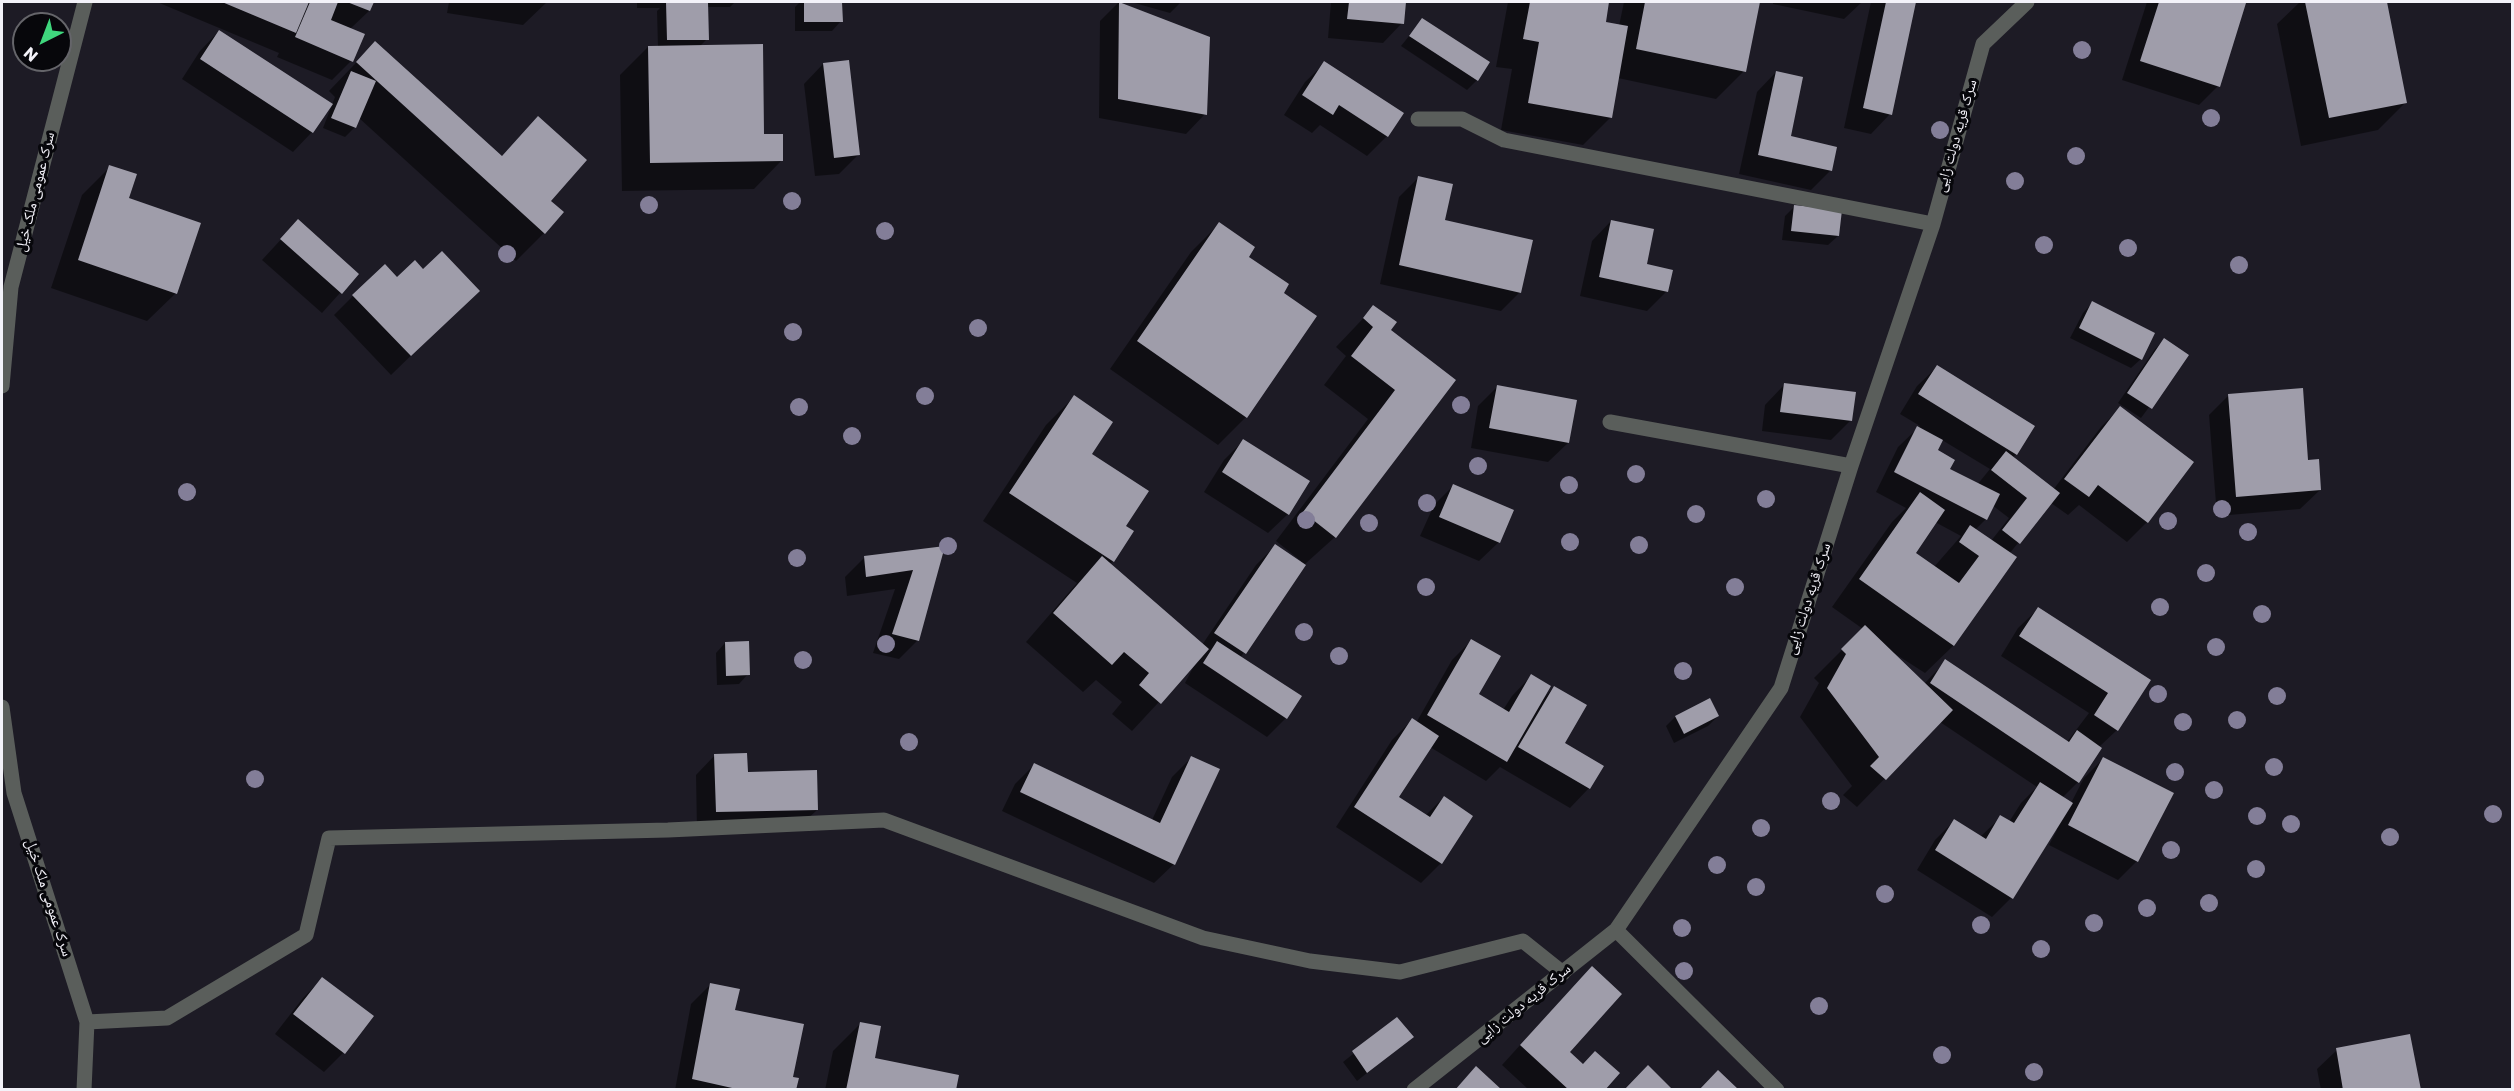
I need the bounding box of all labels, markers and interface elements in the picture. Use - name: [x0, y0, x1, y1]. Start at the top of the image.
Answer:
- north arrow: [12, 12, 72, 72]
- text: N: [19, 42, 43, 67]
- street label: سرک قریه دولت زایی: [1932, 78, 1982, 194]
- street label: سرک عمومی ملک خیل: [12, 130, 60, 254]
- street label: سرک قریه دولت زایی: [1782, 541, 1836, 657]
- street label: سرک عمومی ملک خیل: [20, 837, 76, 959]
- street label: سرک قریه دولت زایی: [1473, 960, 1575, 1048]

